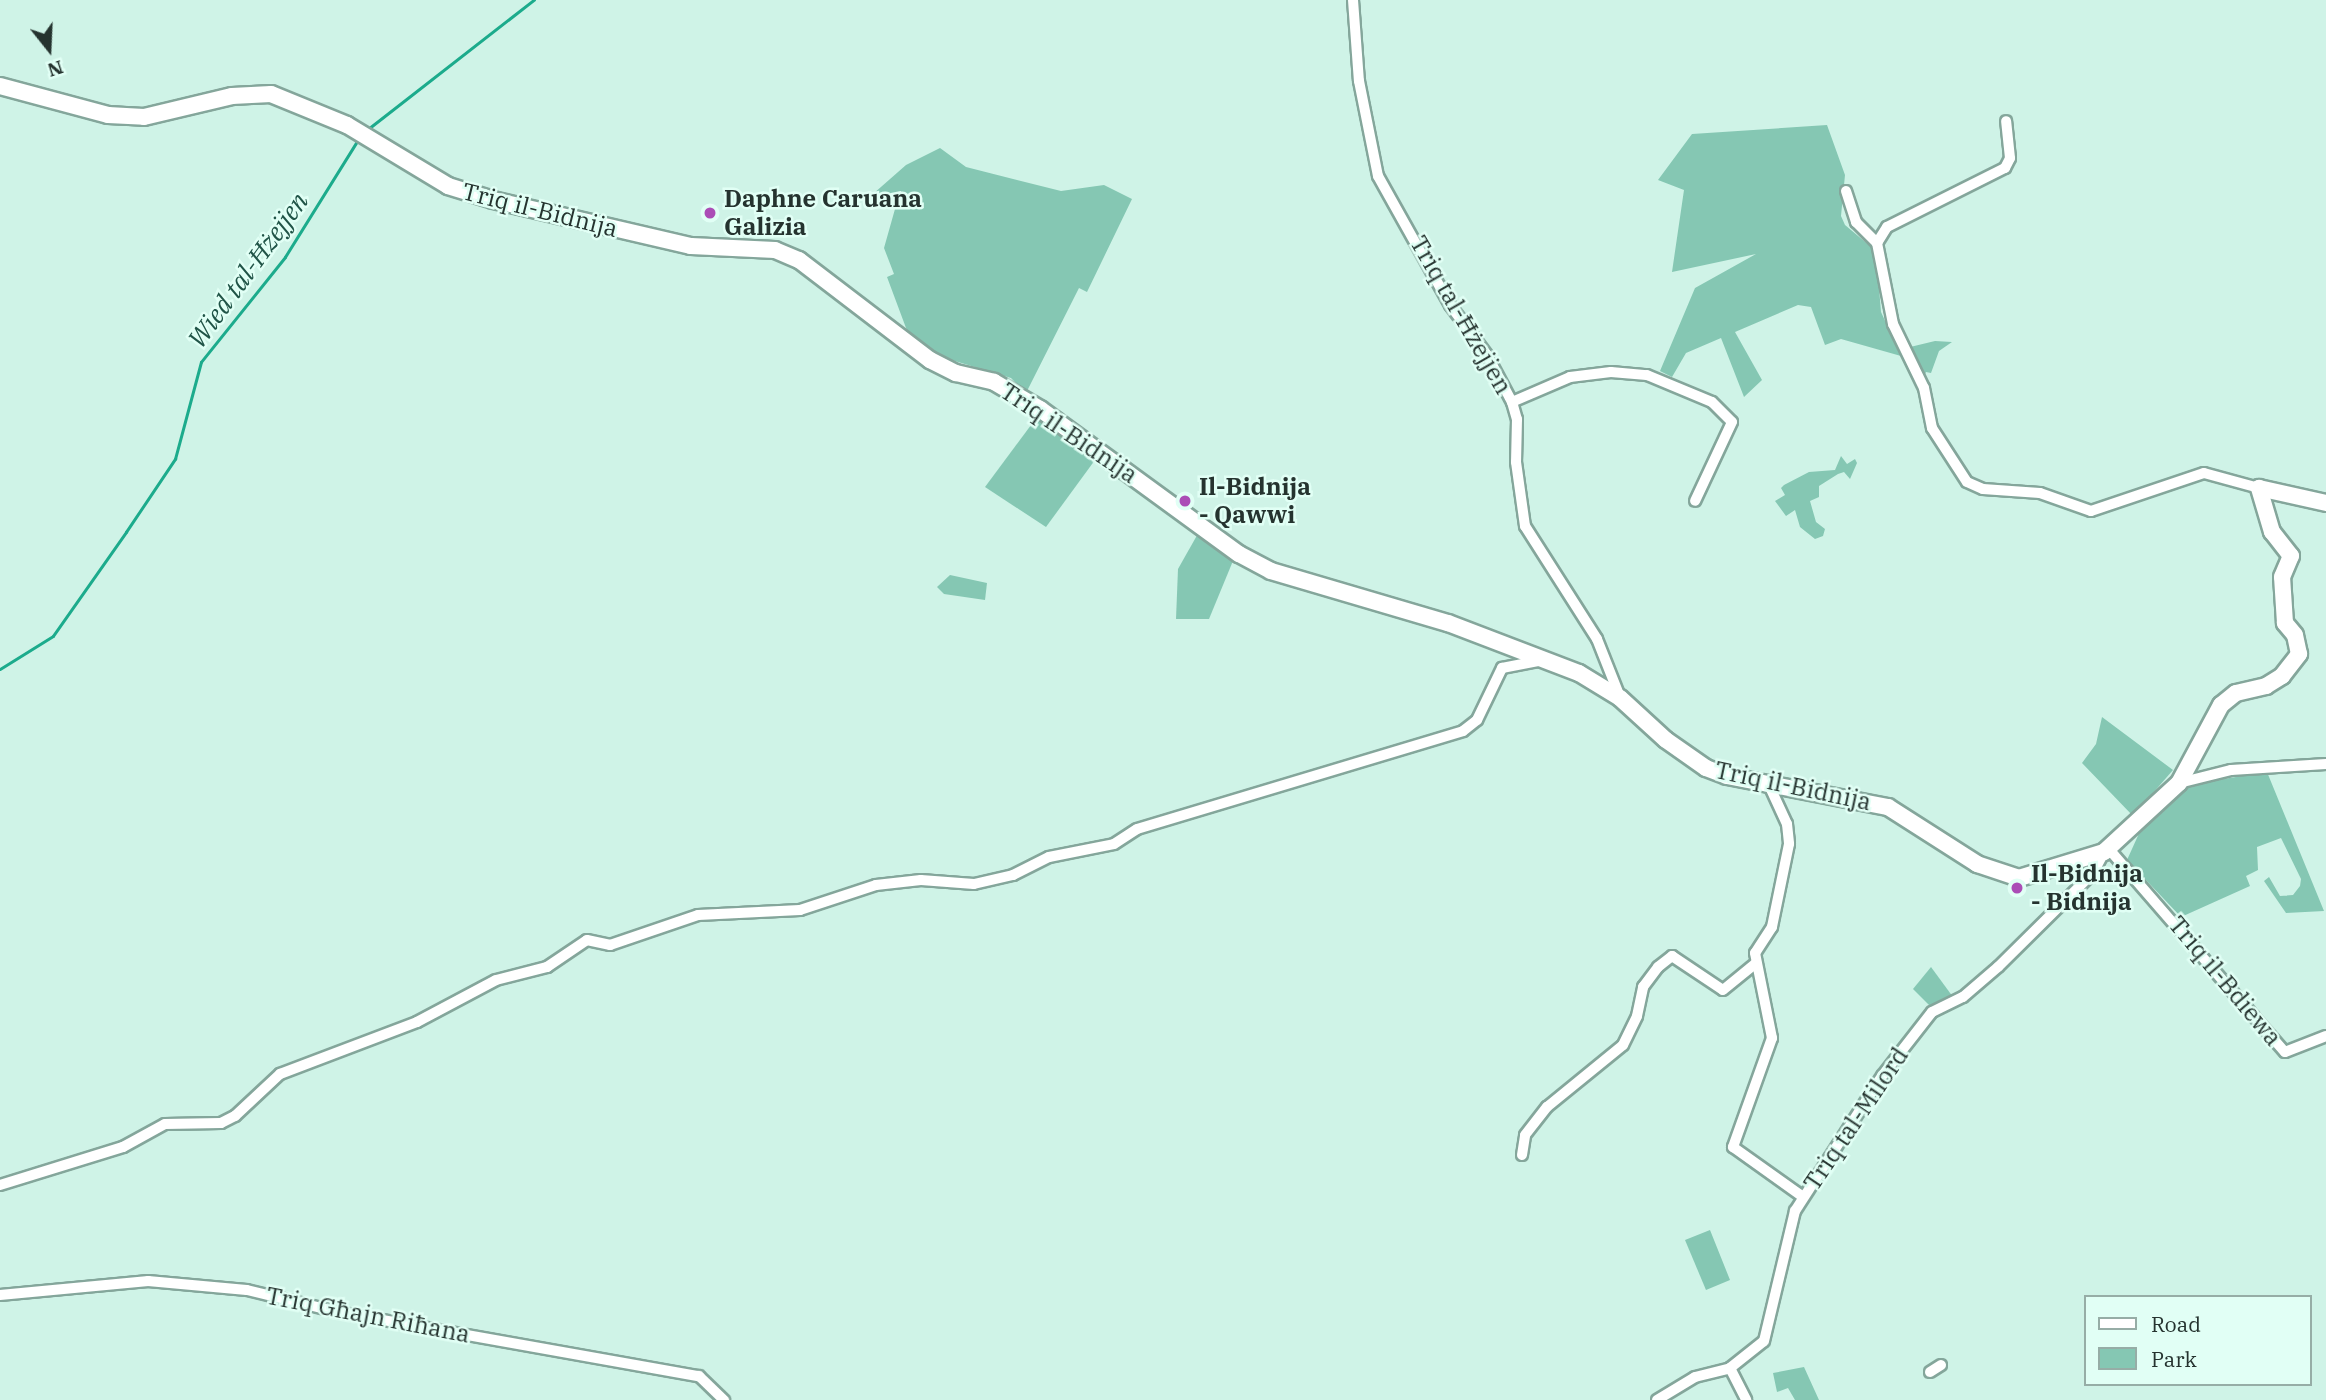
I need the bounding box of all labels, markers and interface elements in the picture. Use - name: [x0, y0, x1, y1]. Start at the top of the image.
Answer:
- north arrow: [14, 14, 84, 84]
- text: N: [45, 55, 66, 83]
- street label: Triq il-Bidnija: [459, 177, 621, 243]
- place label: Daphne Caruana Galizia: [724, 185, 922, 241]
- water label: Wied tal-Ħżejjen: [181, 186, 315, 354]
- marker: Daphne Caruana Galizia: [702, 205, 718, 221]
- street label: Triq tal-Ħżejjen: [1404, 231, 1518, 399]
- street label: Triq il-Bidnija: [995, 377, 1143, 489]
- place label: Il-Bidnija - Qawwi: [1199, 473, 1311, 529]
- marker: Il-Bidnija - Qawwi: [1177, 493, 1193, 509]
- street label: Triq il-Bidnija: [1712, 755, 1874, 817]
- place label: Il-Bidnija - Bidnija: [2031, 860, 2143, 916]
- marker: Il-Bidnija - Bidnija: [2009, 880, 2025, 896]
- street label: Triq il-Bdiewa: [2162, 910, 2288, 1052]
- street label: Triq tal-Milord: [1798, 1042, 1914, 1196]
- street label: Triq Għajn Riħana: [264, 1281, 472, 1349]
- legend: [2084, 1295, 2312, 1386]
- text: Road: [2151, 1310, 2201, 1338]
- text: Park: [2151, 1345, 2197, 1373]

